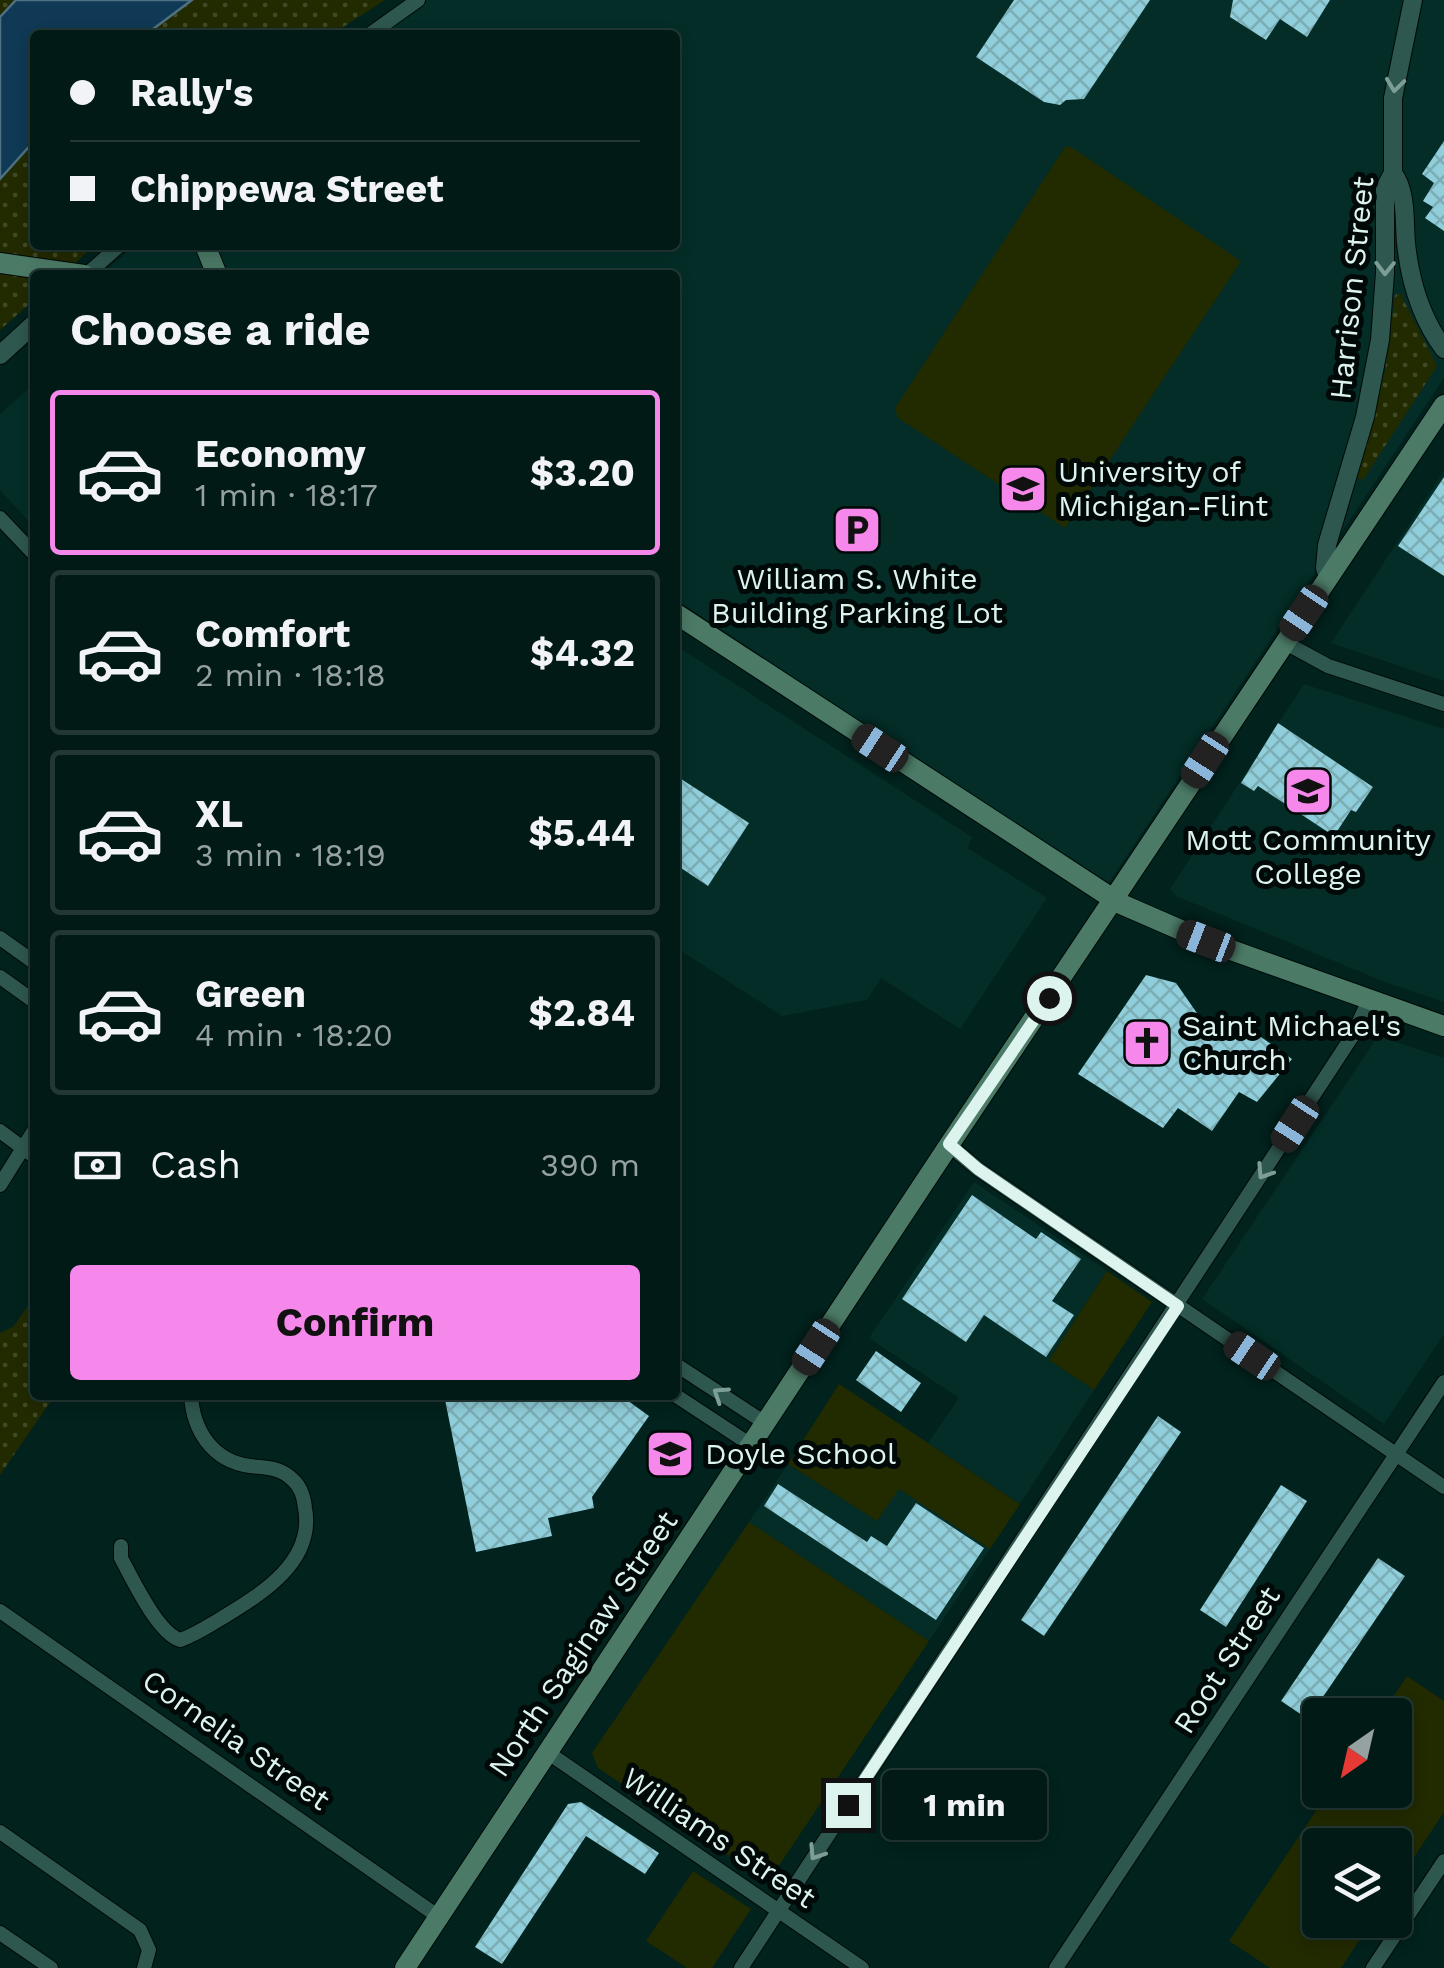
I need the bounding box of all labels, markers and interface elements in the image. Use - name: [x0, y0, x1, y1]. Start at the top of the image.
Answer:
- text: Rally's: [130, 71, 253, 115]
- one-way arrow: [1385, 78, 1406, 94]
- text: Chippewa Street: [130, 167, 444, 211]
- street label: Harrison Street: [1322, 174, 1381, 401]
- one-way arrow: [1374, 262, 1396, 277]
- text: Choose a ride: [70, 303, 370, 356]
- icon: car: [75, 428, 165, 518]
- text: Economy: [195, 432, 366, 476]
- text: $3.20: [530, 451, 635, 495]
- place label: University of Michigan-Flint: [1058, 454, 1269, 523]
- school or university icon: University of Michigan-Flint: [997, 463, 1049, 515]
- text: 1 min · 18:17: [195, 476, 378, 514]
- parking icon: William S. White Building Parking Lot: [831, 504, 883, 556]
- place label: William S. White Building Parking Lot: [711, 561, 1003, 630]
- car: [1275, 580, 1333, 646]
- icon: car: [75, 608, 165, 698]
- text: Comfort: [195, 612, 350, 656]
- text: $4.32: [530, 631, 635, 675]
- text: 2 min · 18:18: [195, 656, 386, 694]
- car: [847, 719, 913, 777]
- car: [1176, 727, 1234, 793]
- school or university icon: Mott Community College: [1282, 765, 1334, 817]
- icon: car: [75, 788, 165, 878]
- text: XL: [195, 792, 243, 836]
- text: $5.44: [529, 811, 635, 855]
- place label: Mott Community College: [1185, 822, 1431, 891]
- text: 3 min · 18:19: [195, 836, 386, 874]
- car: [1173, 916, 1239, 966]
- icon: car: [75, 968, 165, 1058]
- text: Green: [195, 972, 306, 1016]
- route start: [1027, 976, 1072, 1021]
- text: $2.84: [529, 991, 635, 1035]
- place label: Saint Michael's Church: [1182, 1008, 1401, 1077]
- text: 4 min · 18:20: [195, 1016, 393, 1054]
- church icon: Saint Michael's Church: [1121, 1017, 1173, 1069]
- car: [1266, 1091, 1324, 1157]
- icon: cash: [70, 1138, 125, 1193]
- text: Cash: [150, 1143, 241, 1187]
- text: 390 m: [540, 1146, 640, 1184]
- one-way arrow: [1257, 1162, 1276, 1180]
- button: Confirm: [70, 1265, 640, 1380]
- car: [787, 1314, 845, 1380]
- car: [1219, 1327, 1285, 1385]
- one-way arrow: [713, 1387, 731, 1406]
- school or university icon: Doyle School: [644, 1428, 696, 1480]
- place label: Doyle School: [705, 1436, 896, 1471]
- street label: North Saginaw Street: [481, 1504, 685, 1783]
- street label: Root Street: [1166, 1579, 1287, 1740]
- street label: Cornelia Street: [136, 1662, 337, 1817]
- north arrow: [1302, 1698, 1412, 1808]
- map controls: [1302, 1698, 1412, 1938]
- street label: Williams Street: [616, 1760, 823, 1915]
- callout: 1 min: [883, 1770, 1048, 1840]
- route end: [826, 1783, 871, 1828]
- text: 1 min: [923, 1786, 1006, 1824]
- button: layers: [1302, 1828, 1412, 1938]
- one-way arrow: [810, 1842, 828, 1861]

